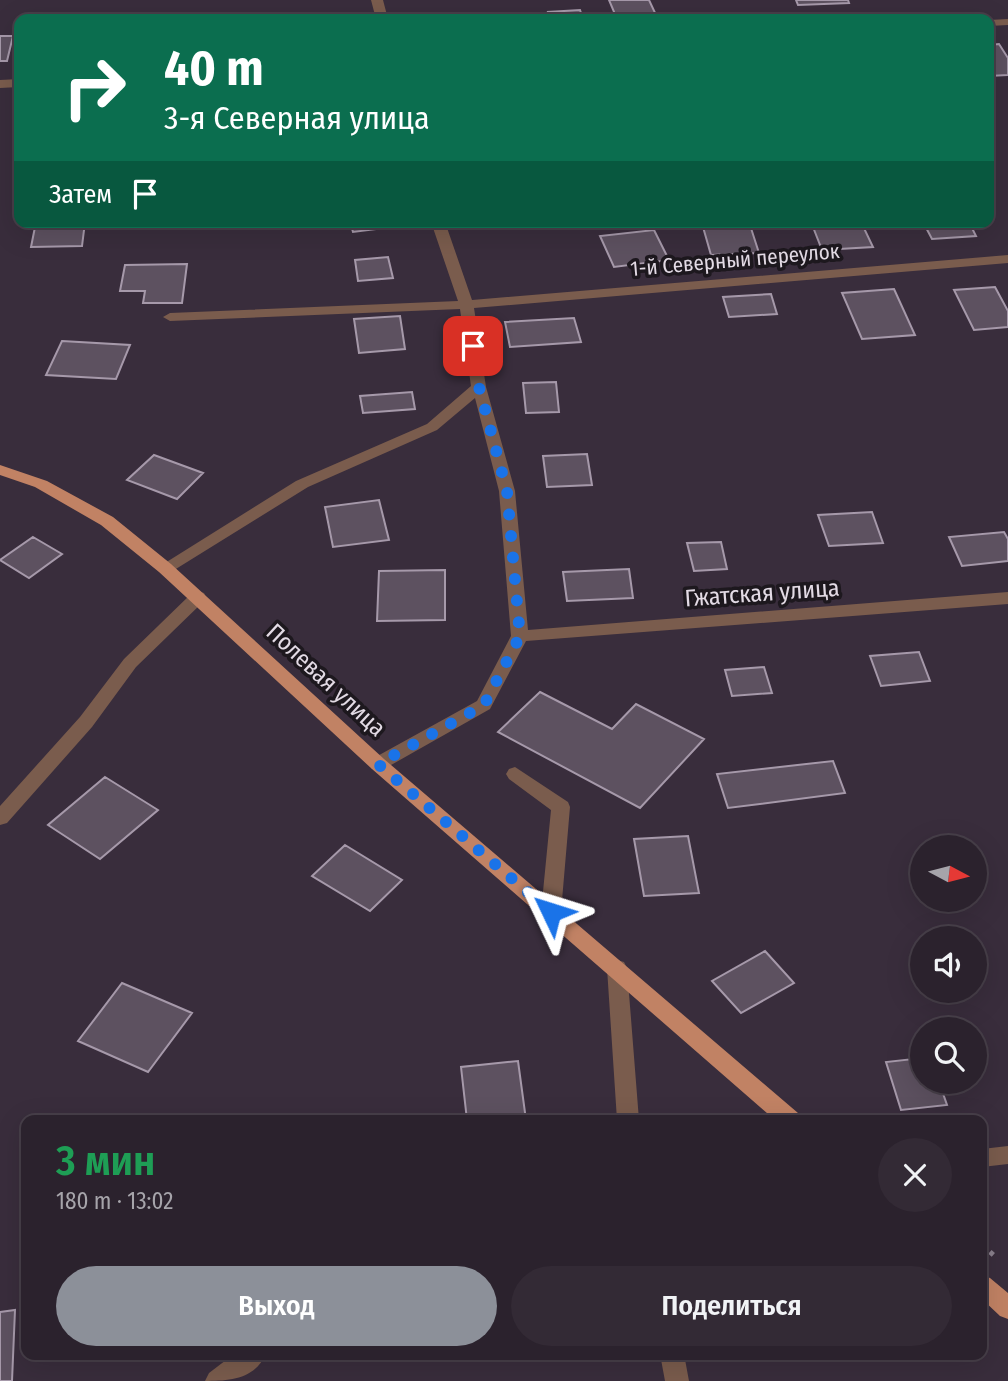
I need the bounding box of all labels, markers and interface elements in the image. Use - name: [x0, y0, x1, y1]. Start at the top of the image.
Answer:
- text: 40 m: [164, 39, 264, 98]
- icon: right: [49, 42, 140, 133]
- text: 3-я Северная улица: [164, 99, 430, 137]
- icon: arrive: [126, 175, 164, 213]
- text: Затем: [49, 179, 112, 210]
- street label: 1-й Северный переулок: [629, 238, 841, 282]
- pin: [443, 316, 503, 376]
- icon: arrive: [454, 327, 492, 365]
- street label: Гжатская улица: [684, 574, 840, 612]
- street label: Полевая улица: [261, 618, 391, 742]
- north arrow: [910, 835, 987, 912]
- map controls: [910, 835, 987, 1094]
- position arrow: [514, 875, 588, 949]
- button: sound: [910, 926, 987, 1003]
- button: search: [910, 1017, 987, 1094]
- text: 3 мин: [56, 1136, 155, 1186]
- button: close: [878, 1138, 952, 1212]
- text: 180 m · 13:02: [56, 1187, 173, 1215]
- button: Выход: [56, 1266, 497, 1346]
- button: Поделиться: [511, 1266, 952, 1346]

